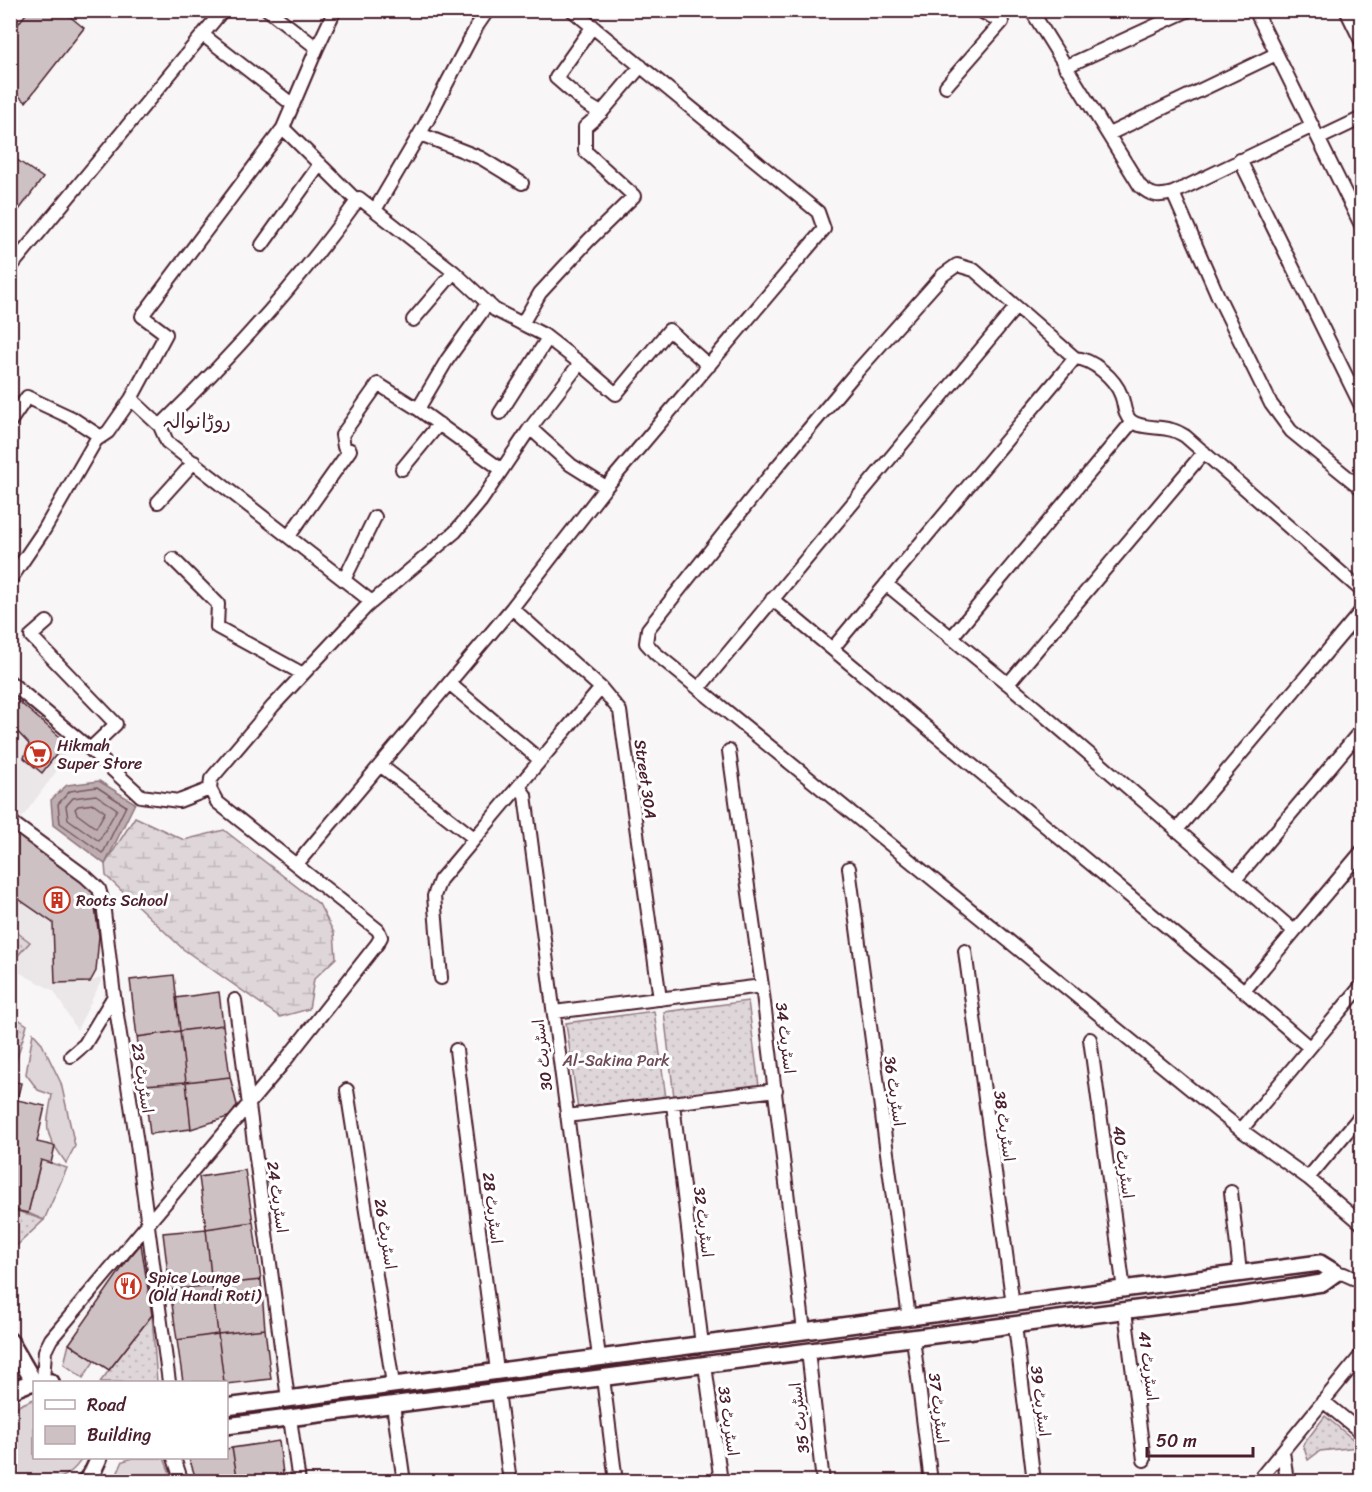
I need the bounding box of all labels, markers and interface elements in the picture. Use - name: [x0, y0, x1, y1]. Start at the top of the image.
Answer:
- district label: روڑانوالہ: [163, 404, 231, 439]
- place label: Hikmah Super Store: [57, 731, 142, 778]
- street label: Street 30A: [626, 737, 665, 821]
- supermarket icon: Hikmah Super Store: [23, 739, 53, 769]
- building icon: Roots School: [42, 885, 72, 915]
- place label: Roots School: [76, 886, 168, 915]
- street label: اسٹریٹ 34: [767, 1001, 804, 1075]
- street label: اسٹریٹ 30: [524, 1017, 561, 1092]
- street label: اسٹریٹ 23: [123, 1041, 162, 1115]
- park label: Al-Sakina Park: [561, 1046, 670, 1075]
- street label: اسٹریٹ 36: [875, 1054, 914, 1128]
- street label: اسٹریٹ 38: [985, 1089, 1024, 1163]
- street label: اسٹریٹ 40: [1104, 1124, 1143, 1200]
- street label: اسٹریٹ 24: [258, 1159, 297, 1235]
- street label: اسٹریٹ 28: [474, 1171, 511, 1245]
- street label: اسٹریٹ 32: [685, 1185, 722, 1259]
- street label: اسٹریٹ 26: [366, 1197, 405, 1272]
- place label: Spice Lounge (Old Handi Roti): [148, 1263, 262, 1310]
- restaurant icon: Spice Lounge (Old Handi Roti): [113, 1271, 143, 1301]
- street label: اسٹریٹ 41: [1130, 1330, 1167, 1402]
- street label: اسٹریٹ 39: [1022, 1364, 1059, 1438]
- street label: اسٹریٹ 37: [920, 1371, 957, 1445]
- legend: [33, 1381, 228, 1459]
- street label: اسٹریٹ 35: [781, 1381, 818, 1455]
- street label: اسٹریٹ 33: [709, 1384, 748, 1458]
- text: Road: [87, 1389, 127, 1421]
- text: Building: [87, 1419, 151, 1451]
- scale bar: [1147, 1420, 1254, 1458]
- text: 50 m: [1156, 1425, 1197, 1457]

